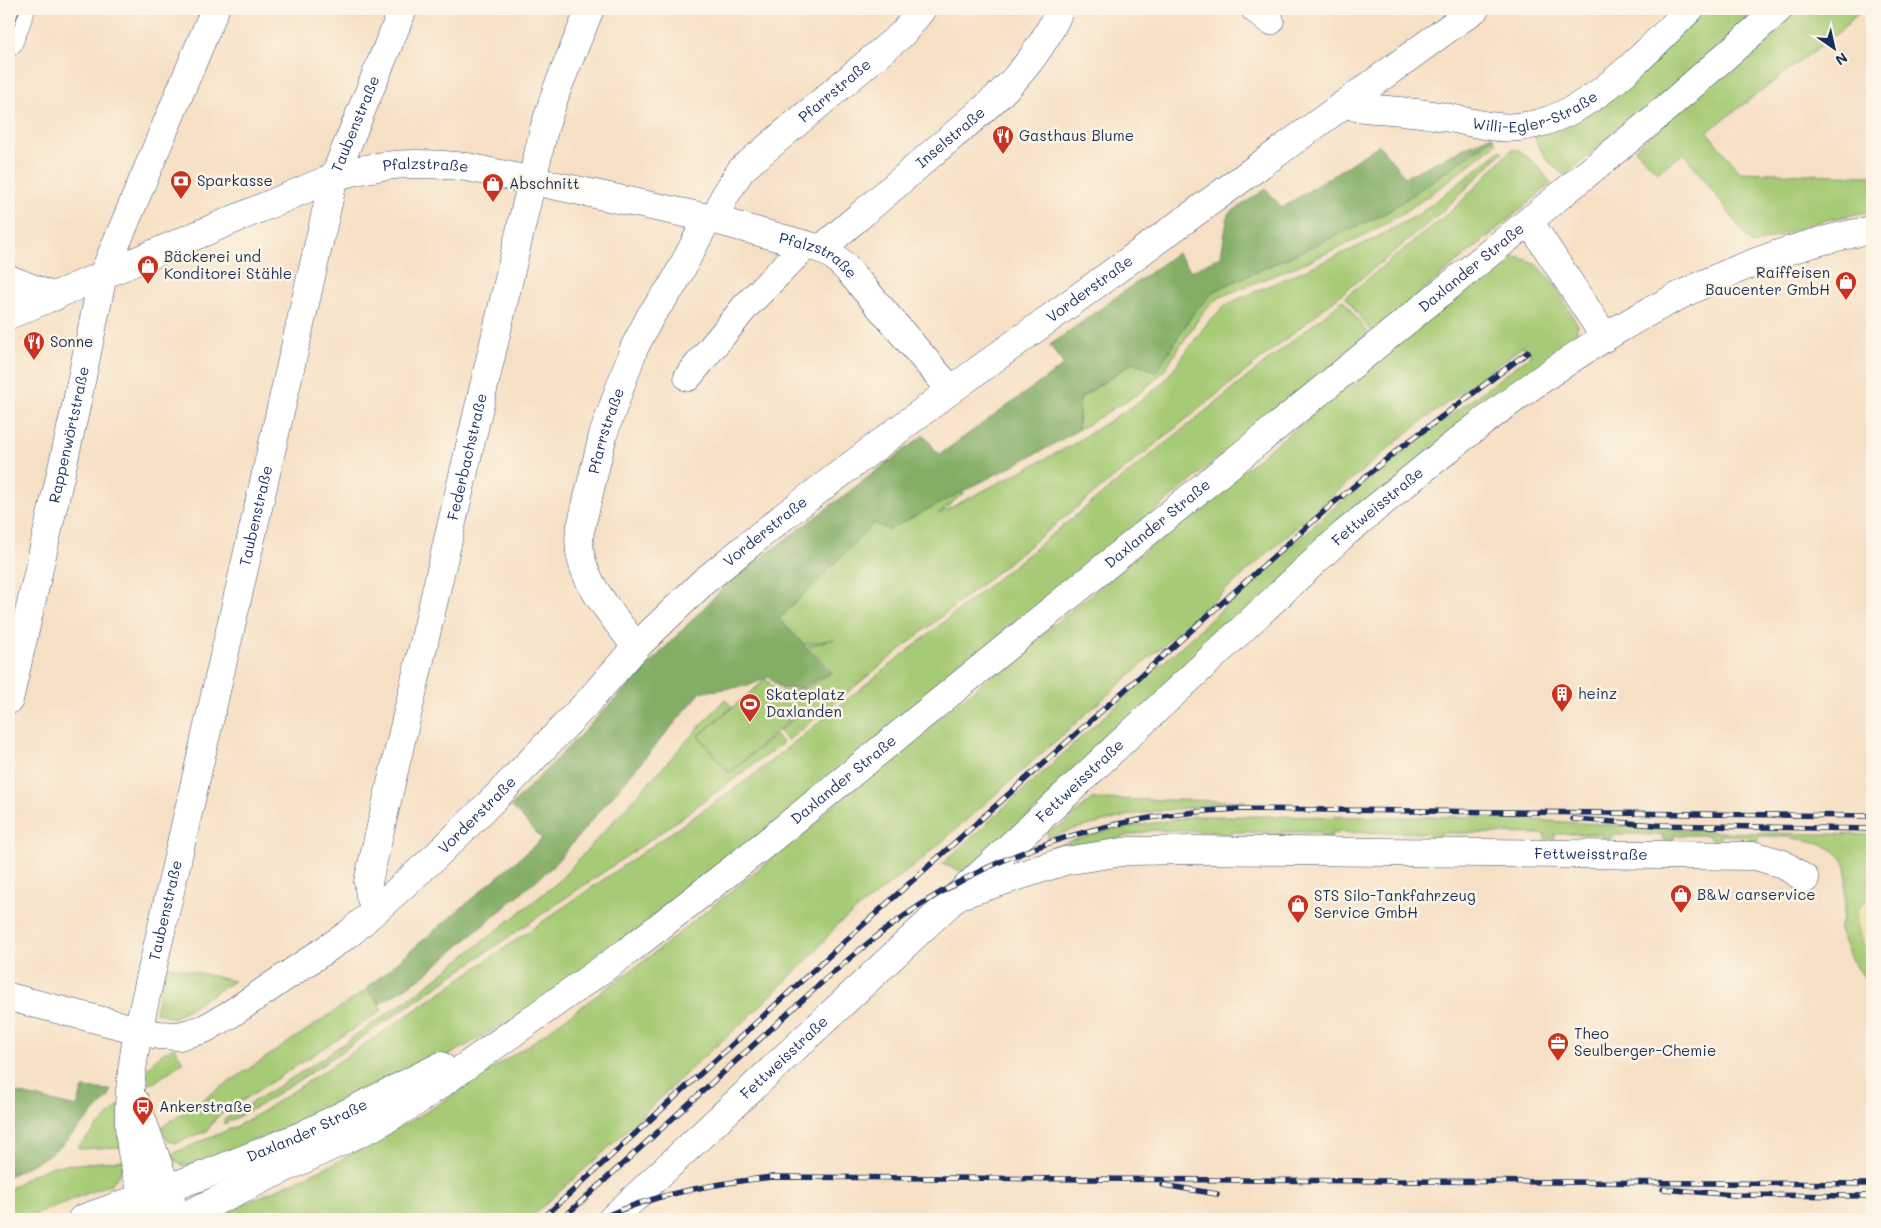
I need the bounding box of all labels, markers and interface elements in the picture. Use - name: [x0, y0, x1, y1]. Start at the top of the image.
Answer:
- north arrow: [1808, 22, 1858, 72]
- text: N: [1832, 48, 1851, 70]
- street label: Pfarrstraße: [794, 54, 875, 126]
- street label: Taubenstraße: [326, 72, 384, 175]
- street label: Willi-Egler-Straße: [1471, 86, 1601, 137]
- street label: Inselstraße: [911, 102, 989, 172]
- restaurant icon: Gasthaus Blume: [991, 124, 1015, 155]
- place label: Gasthaus Blume: [1019, 125, 1134, 145]
- street label: Pfalzstraße: [381, 153, 470, 176]
- bank icon: Sparkasse: [169, 169, 193, 200]
- place label: Sparkasse: [197, 170, 273, 190]
- shop icon: Abschnitt: [481, 172, 505, 203]
- place label: Abschnitt: [509, 173, 580, 193]
- street label: Daxlander Straße: [1414, 218, 1528, 316]
- street label: Pfalzstraße: [777, 227, 862, 282]
- place label: Bäckerei und Konditorei Stähle: [164, 246, 292, 283]
- street label: Vorderstraße: [1042, 250, 1136, 326]
- shop icon: Bäckerei und Konditorei Stähle: [136, 254, 160, 285]
- place label: Raiffeisen Baucenter GmbH: [1705, 262, 1830, 299]
- shop icon: Raiffeisen Baucenter GmbH: [1834, 270, 1858, 301]
- restaurant icon: Sonne: [22, 330, 46, 361]
- place label: Sonne: [50, 331, 93, 351]
- street label: Rappenwörtstraße: [43, 364, 93, 505]
- street label: Pfarrstraße: [583, 385, 628, 476]
- street label: Federbachstraße: [442, 391, 491, 522]
- street label: Fettweisstraße: [1327, 462, 1427, 550]
- street label: Taubenstraße: [234, 463, 276, 568]
- street label: Daxlander Straße: [1100, 474, 1214, 572]
- street label: Vorderstraße: [719, 491, 811, 571]
- building icon: heinz: [1550, 682, 1574, 713]
- place label: heinz: [1578, 683, 1617, 703]
- place label: Skateplatz Daxlanden: [766, 684, 845, 721]
- sports icon: Skateplatz Daxlanden: [738, 692, 762, 723]
- street label: Daxlander Straße: [786, 730, 900, 828]
- street label: Fettweisstraße: [1031, 734, 1128, 826]
- street label: Vorderstraße: [433, 772, 520, 858]
- street label: Fettweisstraße: [1534, 843, 1648, 864]
- street label: Taubenstraße: [143, 858, 186, 963]
- shop icon: B&W carservice: [1669, 883, 1693, 914]
- place label: B&W carservice: [1697, 884, 1816, 904]
- place label: STS Silo-Tankfahrzeug Service GmbH: [1314, 885, 1476, 922]
- shop icon: STS Silo-Tankfahrzeug Service GmbH: [1286, 893, 1310, 924]
- street label: Fettweisstraße: [735, 1011, 832, 1103]
- place label: Theo Seulberger-Chemie: [1574, 1023, 1716, 1060]
- office icon: Theo Seulberger-Chemie: [1546, 1031, 1570, 1062]
- street label: Daxlander Straße: [243, 1093, 370, 1166]
- bus stop icon: Ankerstraße: [131, 1095, 155, 1126]
- place label: Ankerstraße: [159, 1096, 252, 1116]

